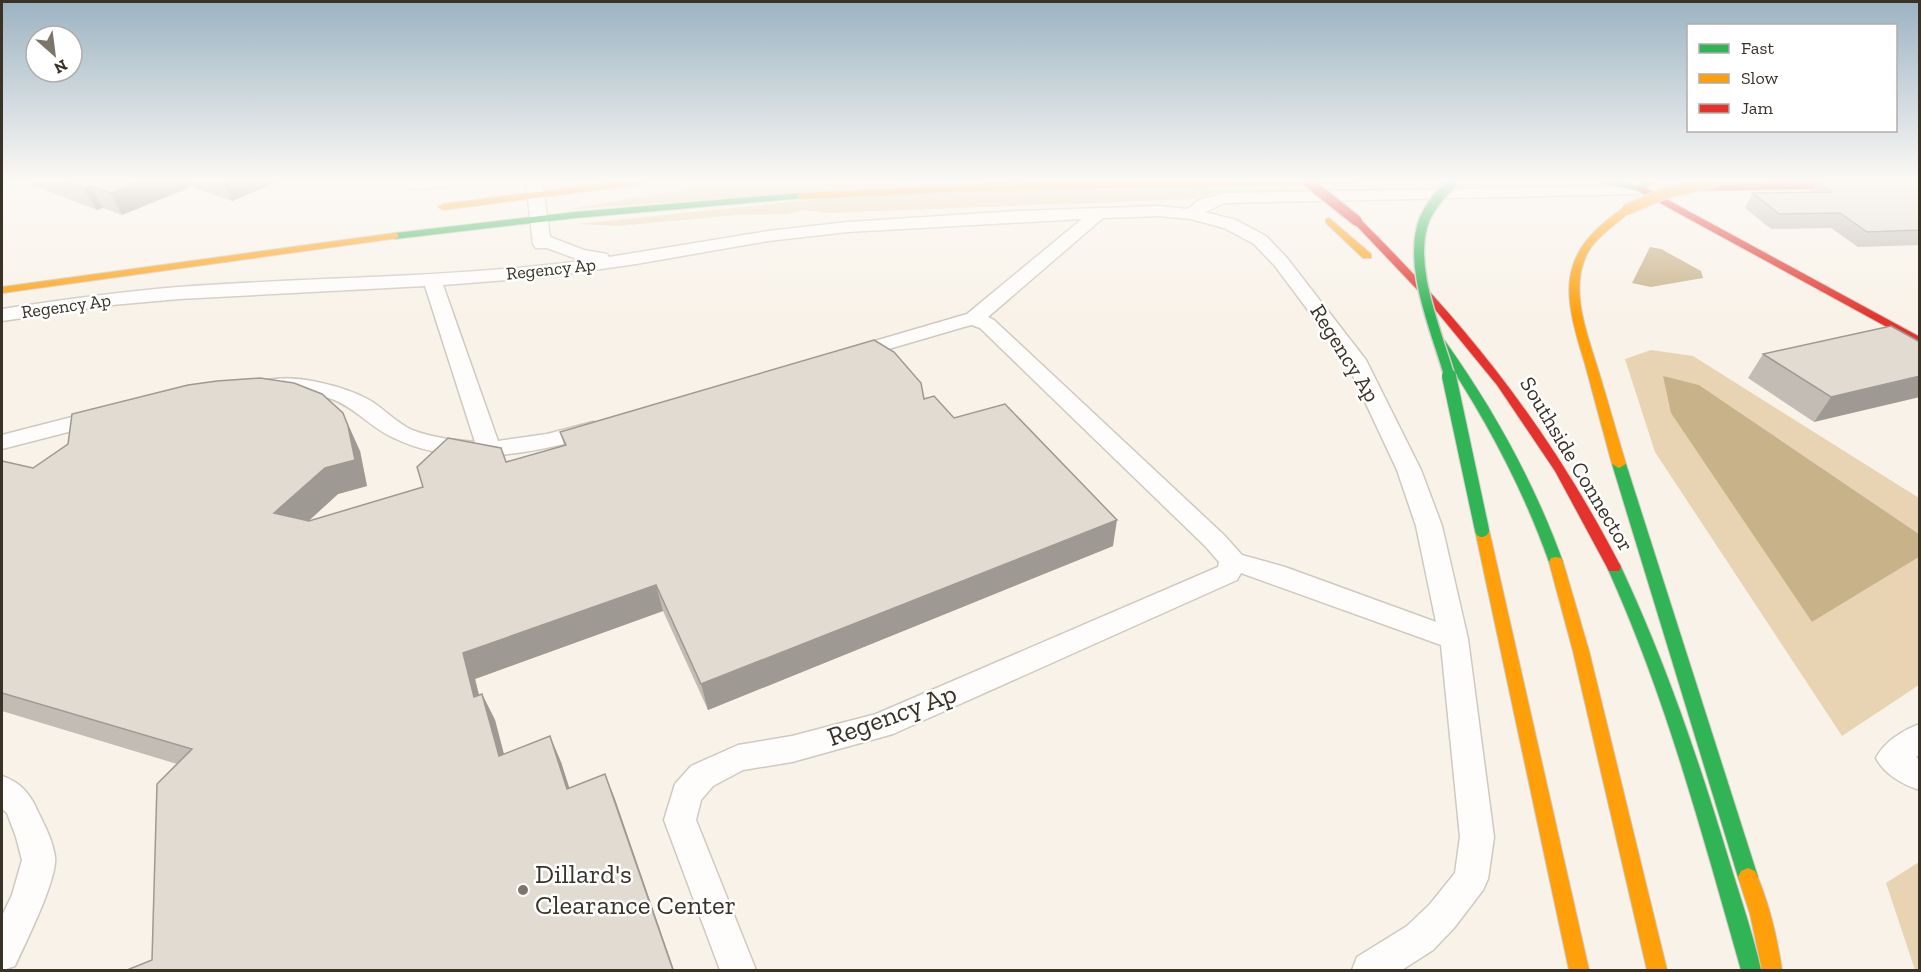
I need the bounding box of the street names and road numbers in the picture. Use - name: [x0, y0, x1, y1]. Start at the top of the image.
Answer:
- street label: Regency Ap: [505, 253, 597, 285]
- street label: Regency Ap: [20, 289, 112, 323]
- street label: Regency Ap: [1304, 299, 1386, 407]
- street label: Southside Connector: [1514, 372, 1640, 556]
- street label: Regency Ap: [823, 677, 961, 753]

